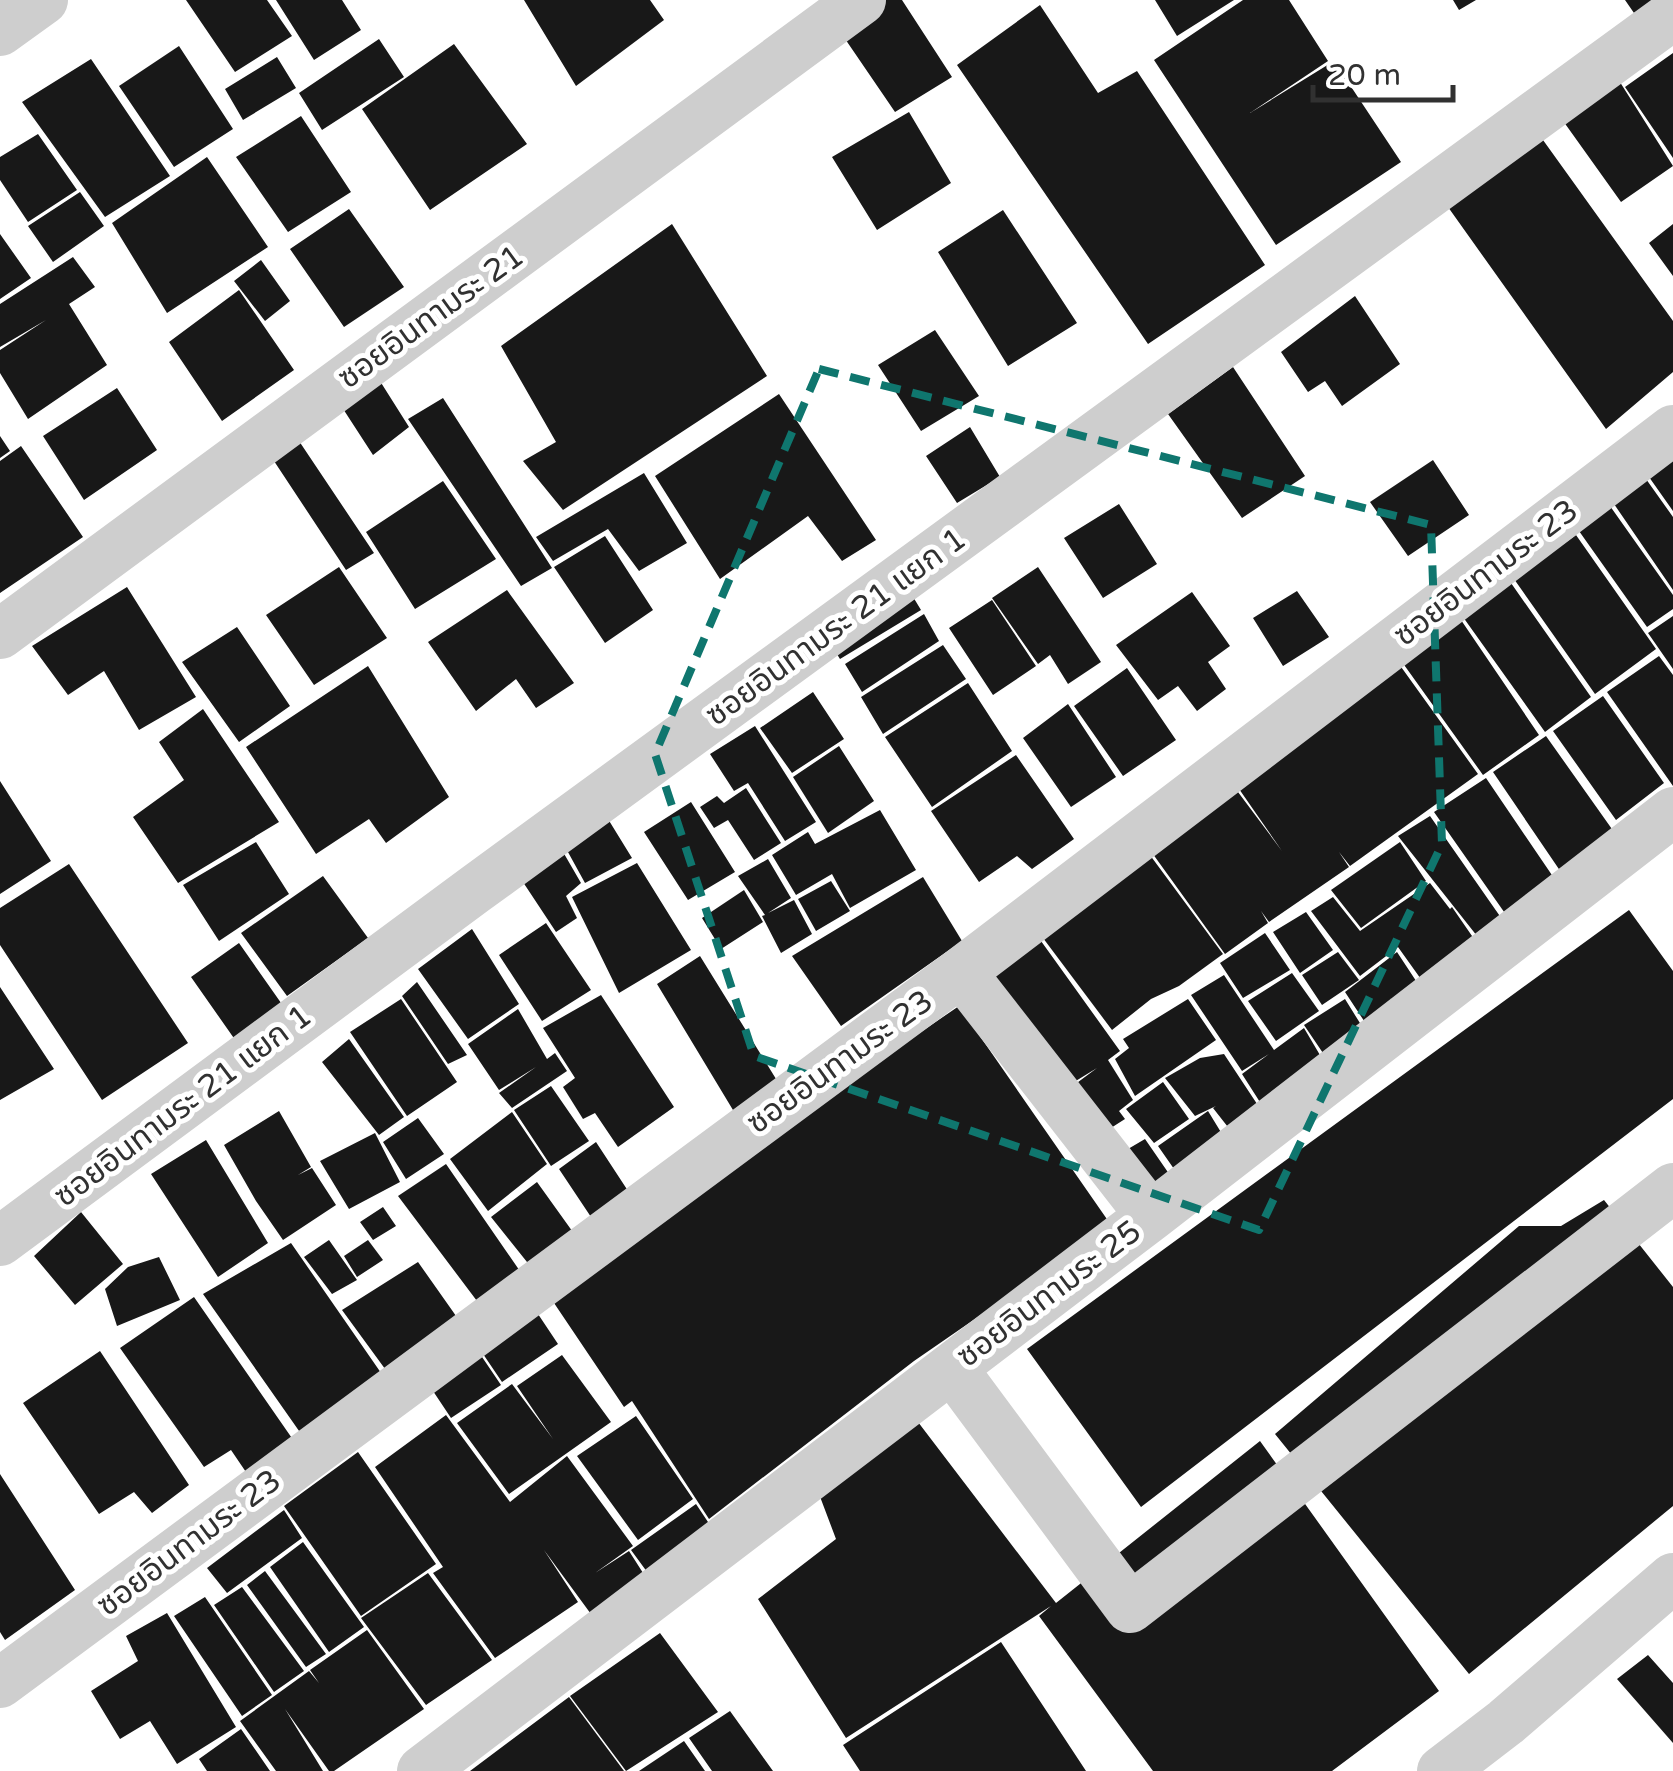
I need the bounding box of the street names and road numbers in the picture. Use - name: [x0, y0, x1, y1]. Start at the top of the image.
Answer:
- street label: ซอยอินทามระ 21: [331, 237, 531, 397]
- street label: ซอยอินทามระ 23: [1387, 492, 1585, 654]
- street label: ซอยอินทามระ 21 แยก 1: [698, 520, 974, 734]
- street label: ซอยอินทามระ 23: [740, 982, 940, 1142]
- street label: ซอยอินทามระ 21 แยก 1: [47, 997, 319, 1215]
- street label: ซอยอินทามระ 25: [950, 1213, 1148, 1375]
- street label: ซอยอินทามระ 23: [90, 1462, 288, 1624]

